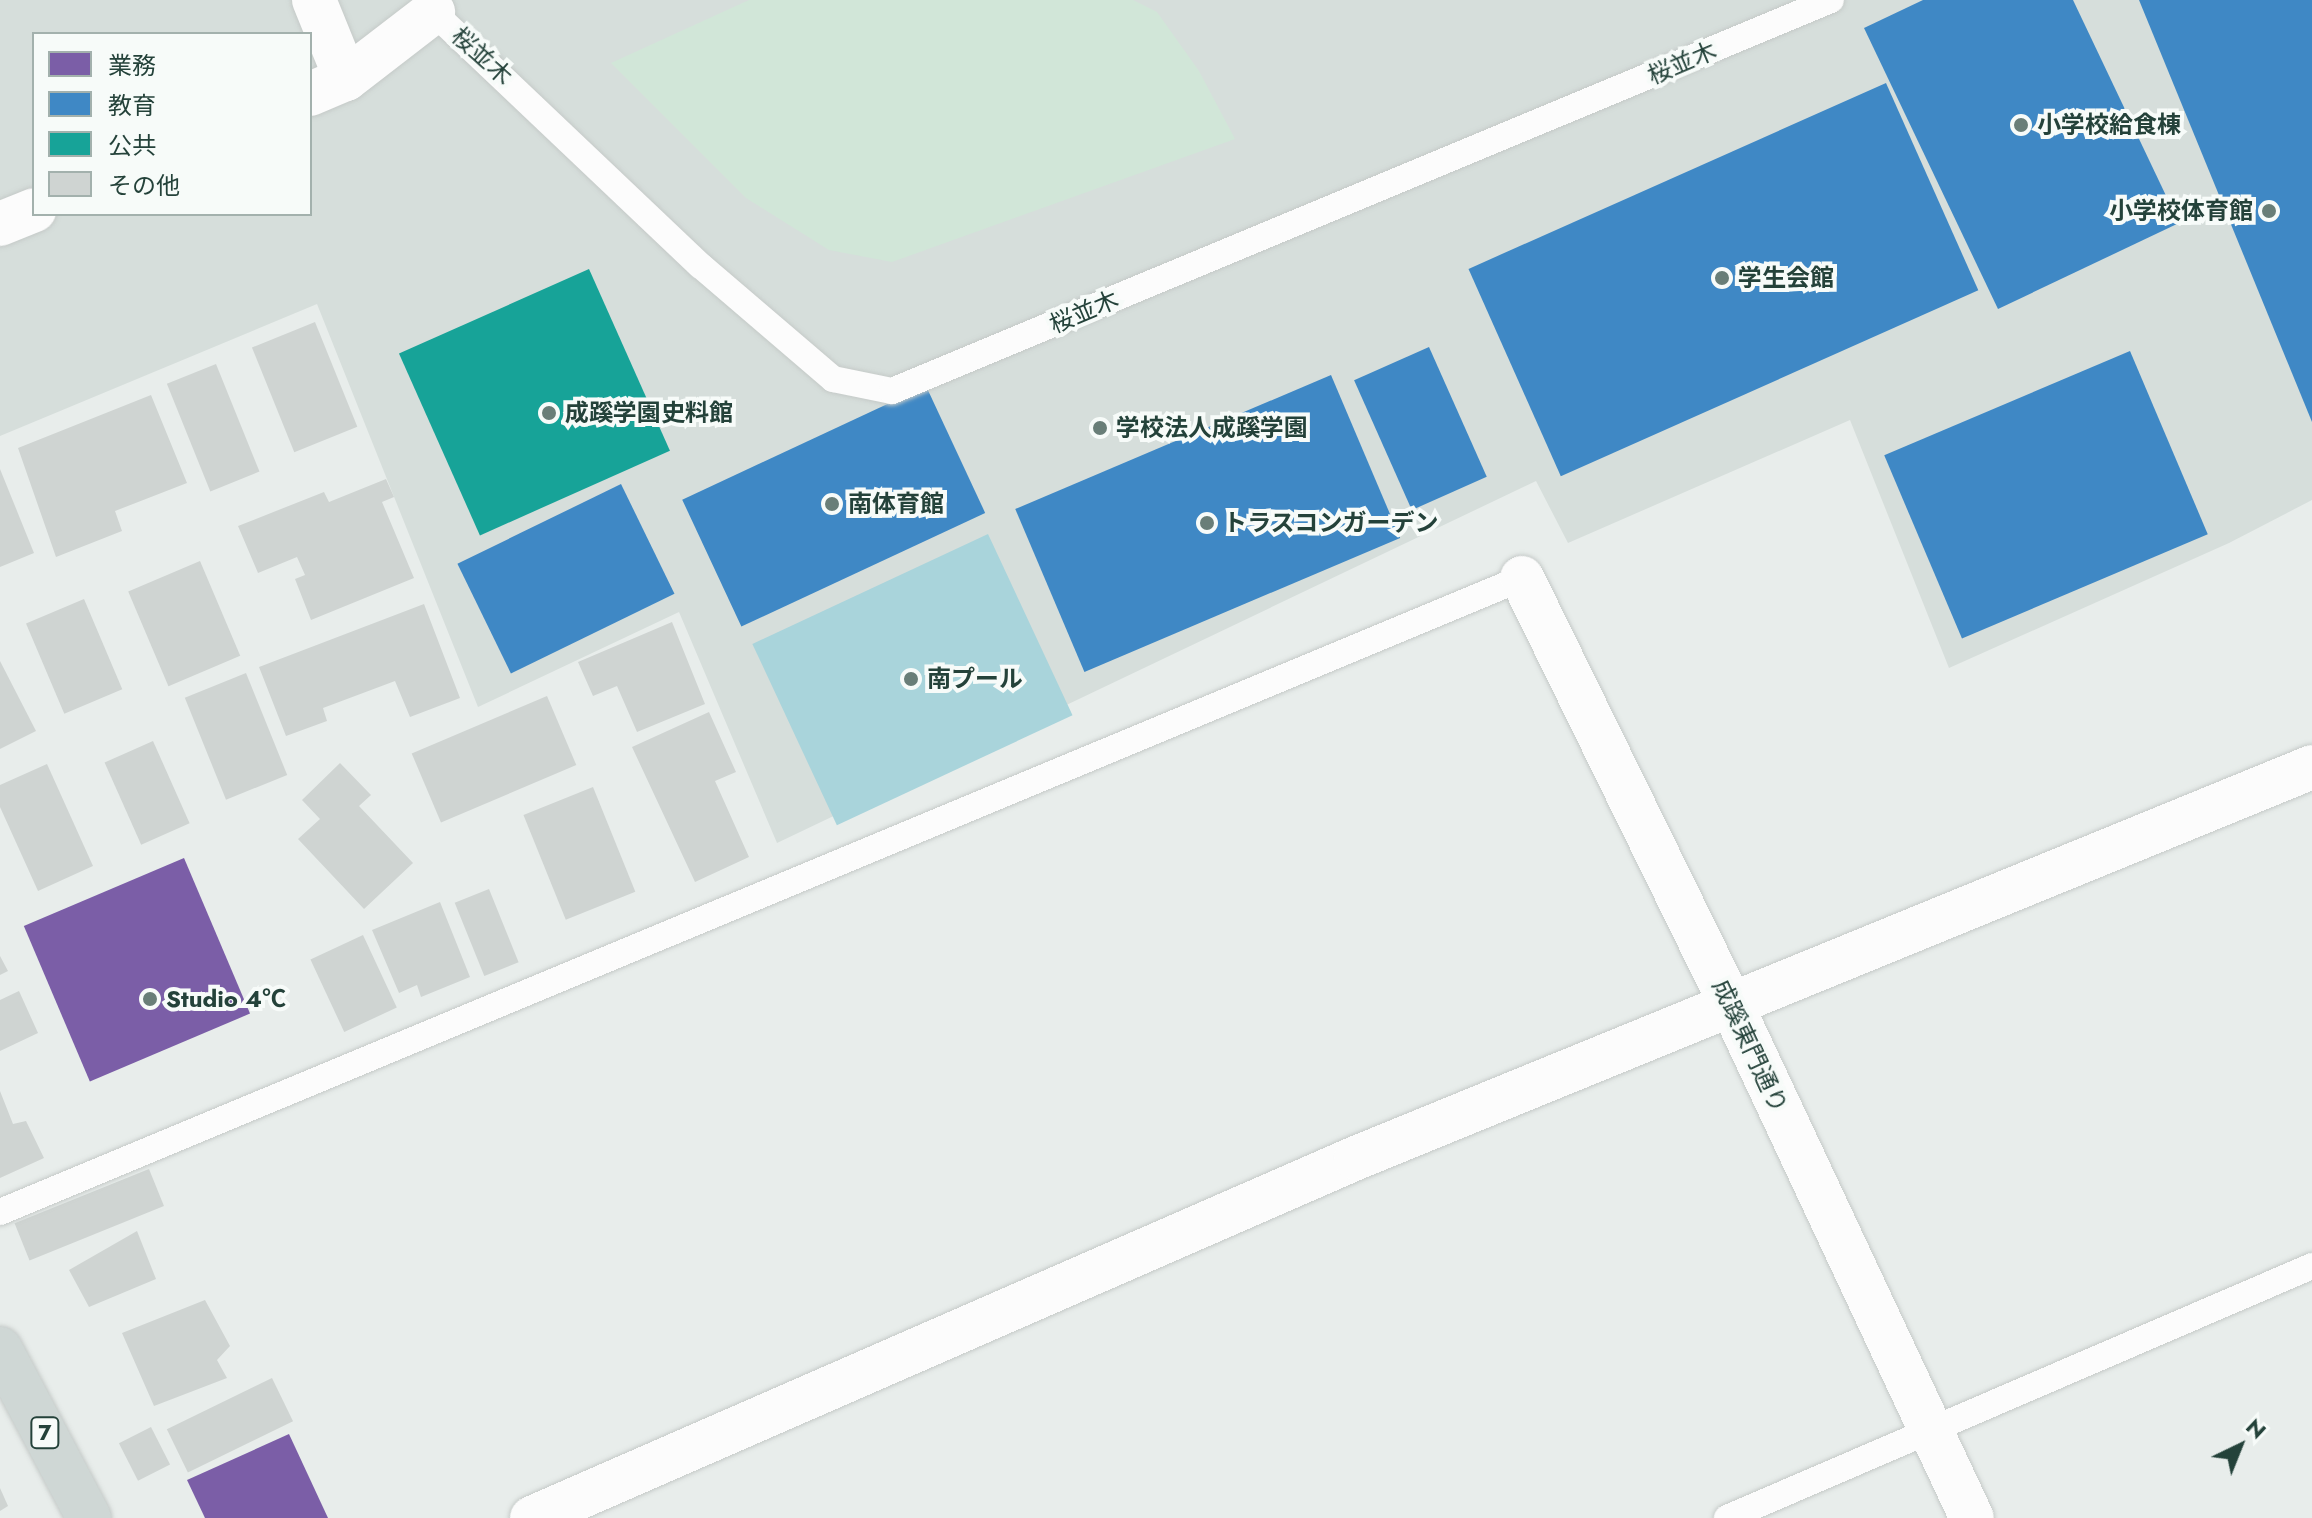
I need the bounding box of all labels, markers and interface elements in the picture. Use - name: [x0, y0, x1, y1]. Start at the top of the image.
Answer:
- street label: 桜並木: [446, 21, 518, 91]
- legend: [32, 32, 312, 216]
- street label: 桜並木: [1643, 36, 1721, 90]
- text: 業務: [108, 48, 156, 83]
- text: 教育: [108, 88, 156, 123]
- place label: 小学校給食棟: [2037, 111, 2181, 139]
- marker: 小学校給食棟: [2012, 116, 2030, 134]
- text: 公共: [108, 128, 156, 163]
- text: その他: [108, 168, 180, 203]
- place label: 小学校体育館: [2109, 197, 2253, 225]
- marker: 小学校体育館: [2260, 202, 2278, 220]
- place label: 学生会館: [1738, 264, 1834, 292]
- marker: 学生会館: [1713, 269, 1731, 287]
- street label: 桜並木: [1045, 285, 1123, 339]
- place label: 成蹊学園史料館: [565, 399, 733, 427]
- marker: 成蹊学園史料館: [540, 404, 558, 422]
- place label: 学校法人成蹊学園: [1116, 414, 1308, 442]
- marker: 学校法人成蹊学園: [1091, 419, 1109, 437]
- place label: 南体育館: [848, 490, 944, 518]
- marker: 南体育館: [823, 495, 841, 513]
- place label: トラスコンガーデン: [1223, 509, 1439, 537]
- marker: トラスコンガーデン: [1198, 514, 1216, 532]
- place label: 南プール: [927, 665, 1023, 693]
- marker: 南プール: [902, 670, 920, 688]
- street label: 成蹊東門通り: [1707, 975, 1793, 1117]
- place label: Studio 4℃: [166, 985, 286, 1013]
- marker: Studio 4℃: [141, 990, 159, 1008]
- north arrow: [2200, 1406, 2280, 1486]
- text: N: [2239, 1411, 2274, 1446]
- road number: 7: [29, 1415, 61, 1451]

